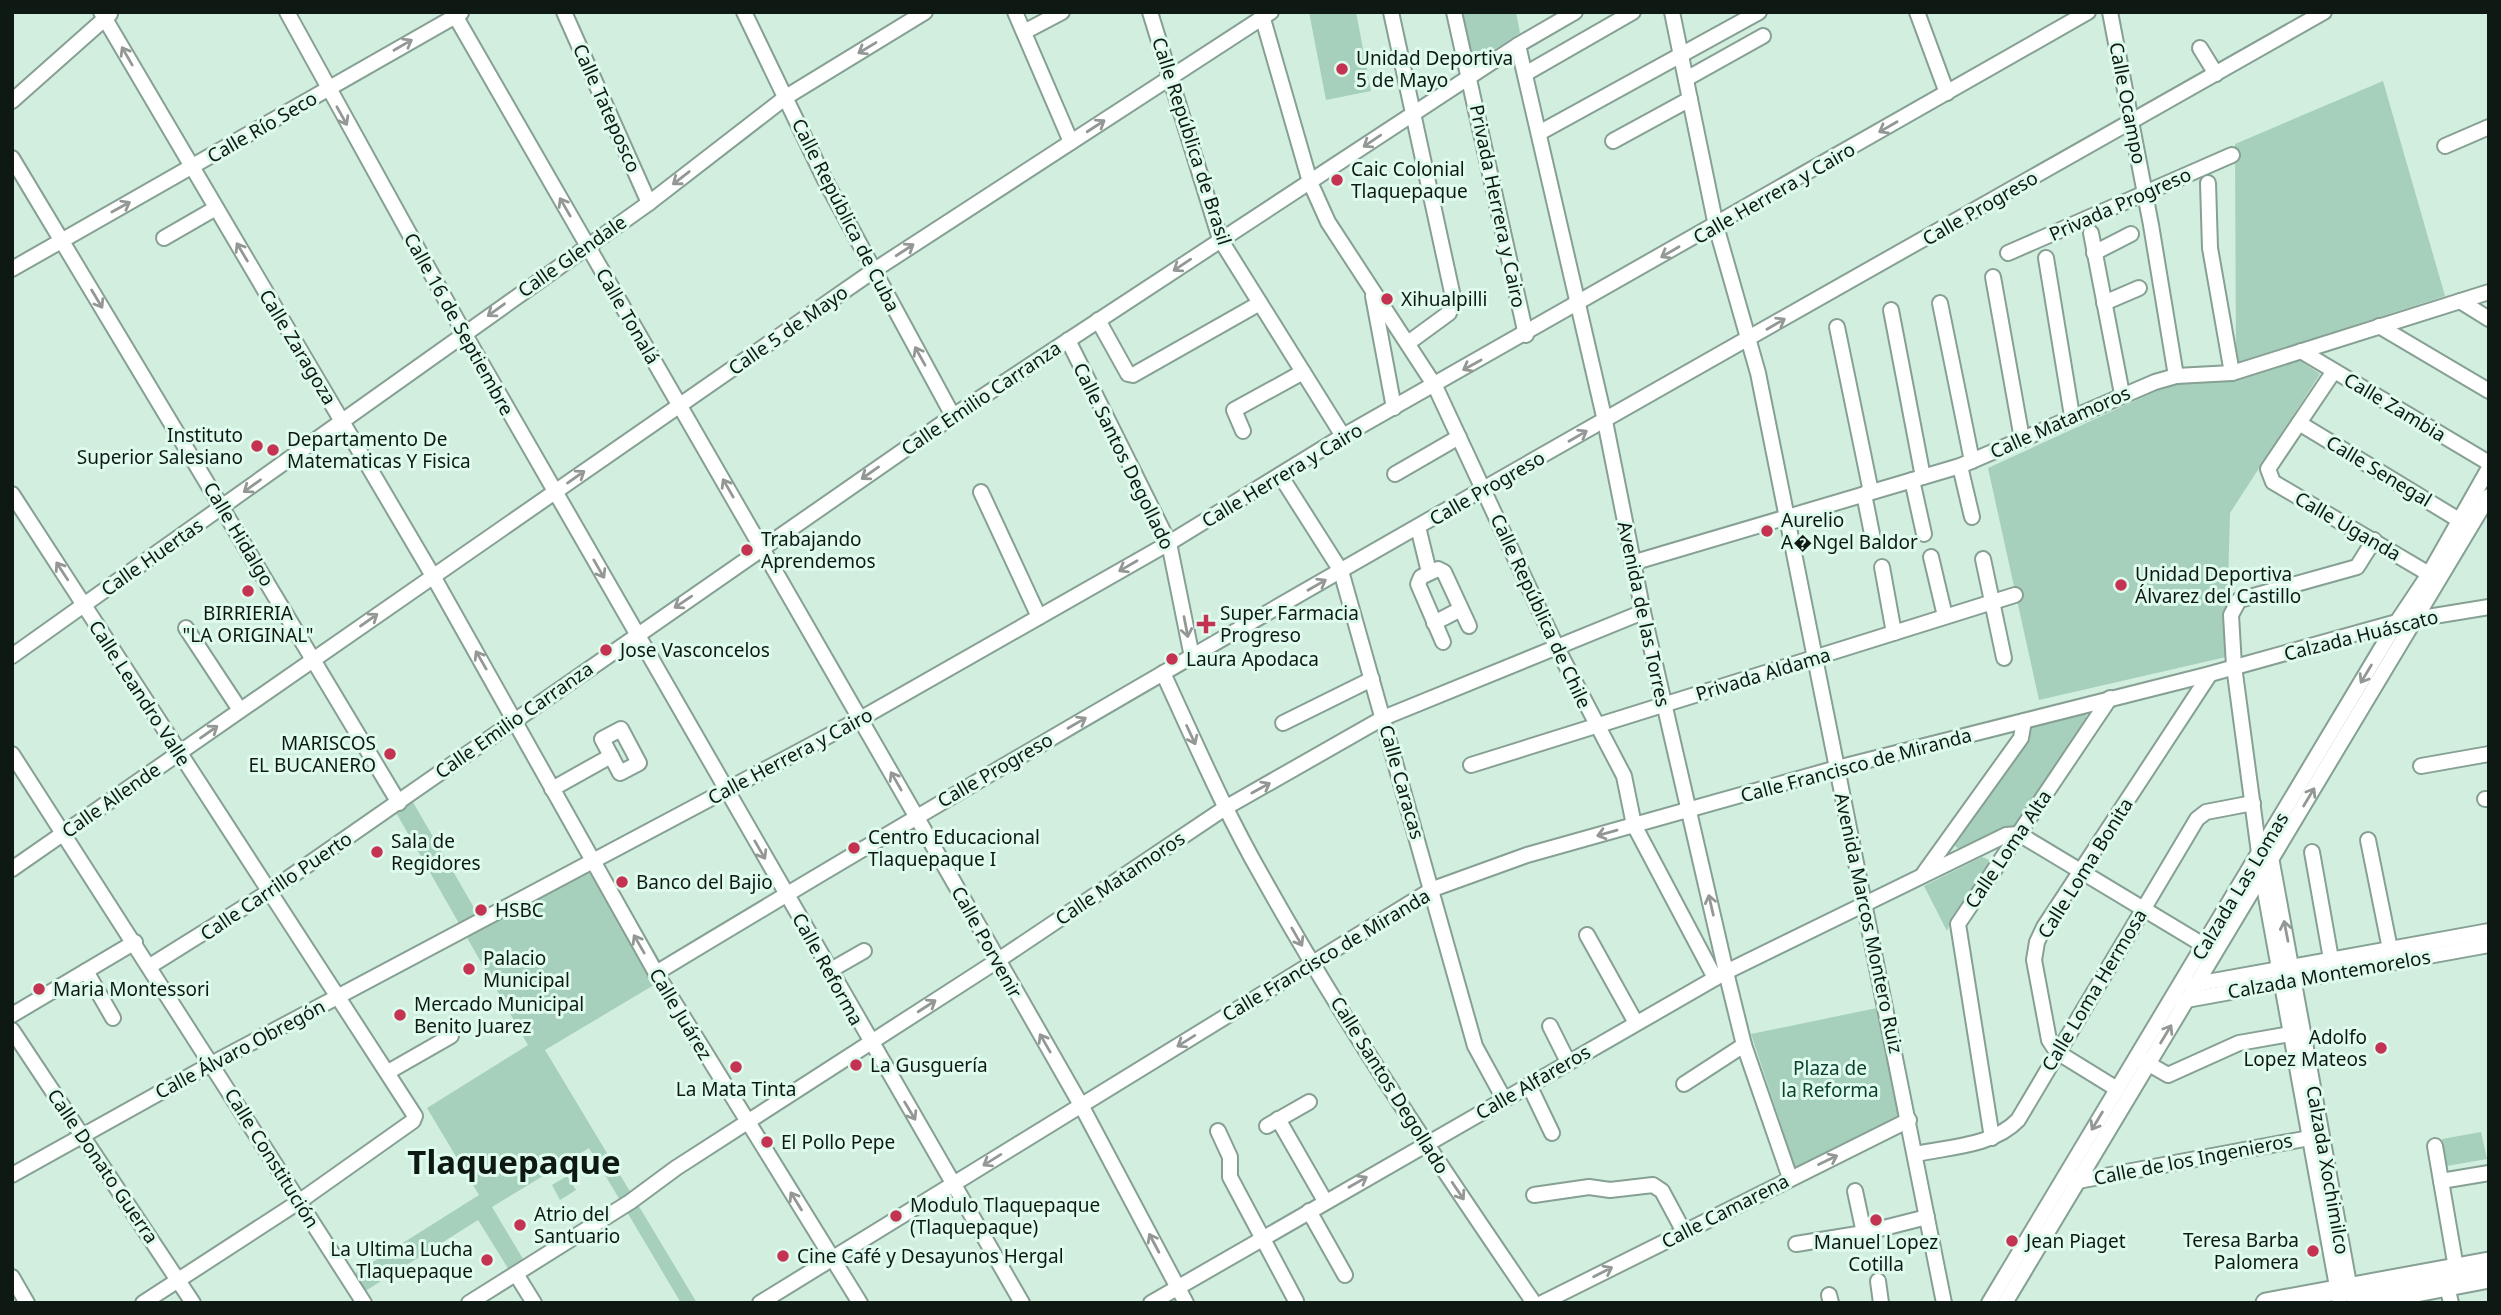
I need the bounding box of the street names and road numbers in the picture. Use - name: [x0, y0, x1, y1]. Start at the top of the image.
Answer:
- street label: Calle República de Brasil: [1146, 34, 1238, 248]
- street label: Calle Tateposco: [567, 40, 647, 176]
- street label: Calle Ocampo: [2103, 40, 2153, 166]
- street label: Calle Río Seco: [202, 85, 322, 169]
- street label: Privada Herrera y Cairo: [1464, 102, 1532, 310]
- street label: Calle República de Cuba: [786, 114, 906, 316]
- street label: Calle Herrera y Cairo: [1688, 136, 1860, 250]
- street label: Privada Progreso: [2045, 161, 2195, 247]
- street label: Calle Progreso: [1918, 164, 2042, 252]
- street label: Calle Glendale: [512, 209, 632, 303]
- street label: Calle 16 de Septiembre: [398, 228, 520, 420]
- street label: Calle Tonalá: [590, 263, 666, 369]
- street label: Calle 5 de Mayo: [723, 279, 853, 381]
- street label: Calle Zaragoza: [253, 284, 343, 410]
- street label: Calle Emilio Carranza: [896, 335, 1066, 461]
- street label: Calle Santos Degollado: [1067, 358, 1181, 554]
- street label: Calle Zambia: [2339, 366, 2451, 448]
- street label: Calle Matamoros: [1986, 379, 2134, 465]
- street label: Calle Herrera y Cairo: [1197, 417, 1367, 533]
- street label: Calle Senegal: [2321, 429, 2437, 513]
- street label: Calle Progreso: [1425, 444, 1549, 532]
- street label: Calle Hidalgo: [198, 477, 280, 591]
- street label: Calle Uganda: [2290, 485, 2406, 567]
- street label: Calle República de Chile: [1484, 509, 1598, 713]
- street label: Calle Huertas: [96, 512, 208, 602]
- street label: Avenida de las Torres: [1612, 519, 1676, 709]
- street label: Calzada Huáscato: [2281, 603, 2441, 667]
- street label: Calle Leandro Valle: [83, 615, 197, 771]
- street label: Privada Aldama: [1692, 641, 1834, 707]
- street label: Calle Emilio Carranza: [430, 656, 598, 784]
- street label: Calle Herrera y Cairo: [703, 702, 877, 810]
- street label: Calle Caracas: [1373, 722, 1431, 842]
- street label: Calle Francisco de Miranda: [1738, 722, 1974, 808]
- street label: Calle Progreso: [933, 726, 1057, 814]
- street label: Calle Allende: [56, 756, 166, 844]
- street label: Calle Loma Alta: [1959, 785, 2057, 913]
- street label: Avenida Marcos Montero Ruiz: [1829, 790, 1909, 1056]
- street label: Calle Loma Bonita: [2031, 793, 2139, 943]
- street label: Calzada Las Lomas: [2186, 807, 2294, 965]
- street label: Calle Matamoros: [1050, 825, 1190, 931]
- street label: Calle Carrillo Puerto: [195, 826, 357, 946]
- street label: Calle Porvenir: [946, 882, 1028, 1003]
- street label: Calle Francisco de Miranda: [1217, 883, 1435, 1027]
- street label: Calle Loma Hermosa: [2035, 904, 2153, 1076]
- street label: Calle Reforma: [786, 908, 870, 1030]
- street label: Calzada Montemorelos: [2226, 943, 2432, 1005]
- street label: Calle Juárez: [643, 963, 719, 1065]
- street label: Calle Santos Degollado: [1325, 991, 1455, 1179]
- street label: Calle Álvaro Obregón: [150, 993, 330, 1105]
- street label: Calle Alfareros: [1471, 1039, 1595, 1125]
- street label: Calle Constitución: [219, 1083, 325, 1233]
- street label: Calle Donato Guerra: [41, 1084, 165, 1248]
- street label: Calzada Xochimilco: [2300, 1084, 2356, 1256]
- street label: Calle de los Ingenieros: [2091, 1127, 2295, 1191]
- street label: Calle Camarena: [1657, 1168, 1793, 1254]

